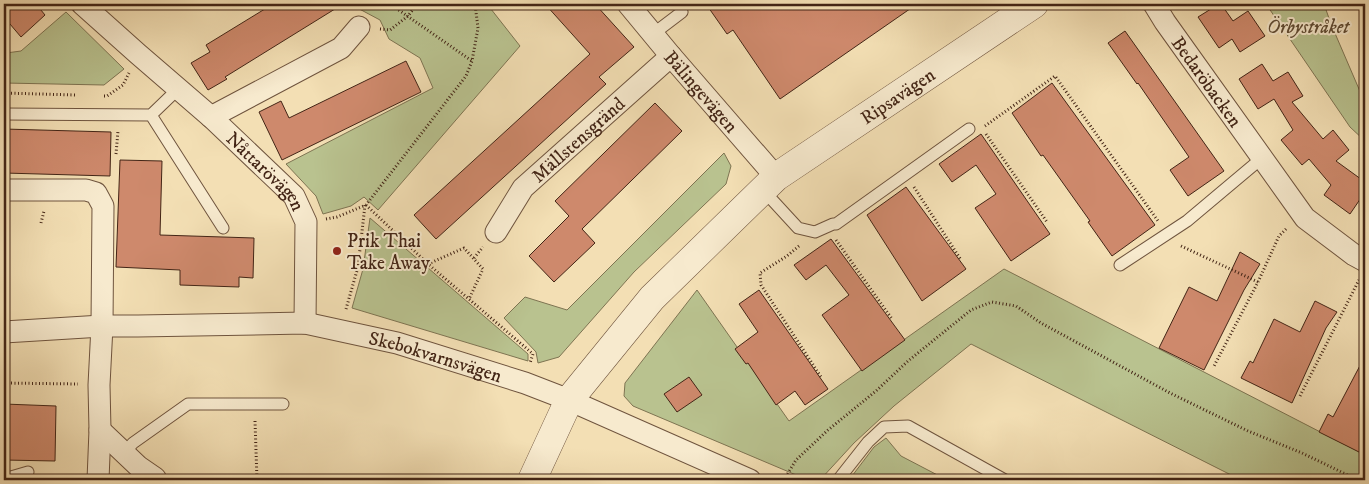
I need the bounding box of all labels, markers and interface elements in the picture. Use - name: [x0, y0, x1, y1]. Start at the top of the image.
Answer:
- park label: Örbystråket: [1267, 16, 1350, 39]
- street label: Bedaröbacken: [1166, 32, 1246, 132]
- street label: Bälingevägen: [658, 46, 742, 138]
- street label: Ripsavägen: [856, 64, 940, 130]
- street label: Mällstensgränd: [527, 92, 631, 188]
- street label: Nåttarövägen: [221, 128, 309, 215]
- place label: Prik Thai Take Away: [347, 230, 431, 275]
- marker: Prik Thai Take Away: [331, 245, 343, 257]
- street label: Skebokvarnsvägen: [367, 327, 505, 388]

